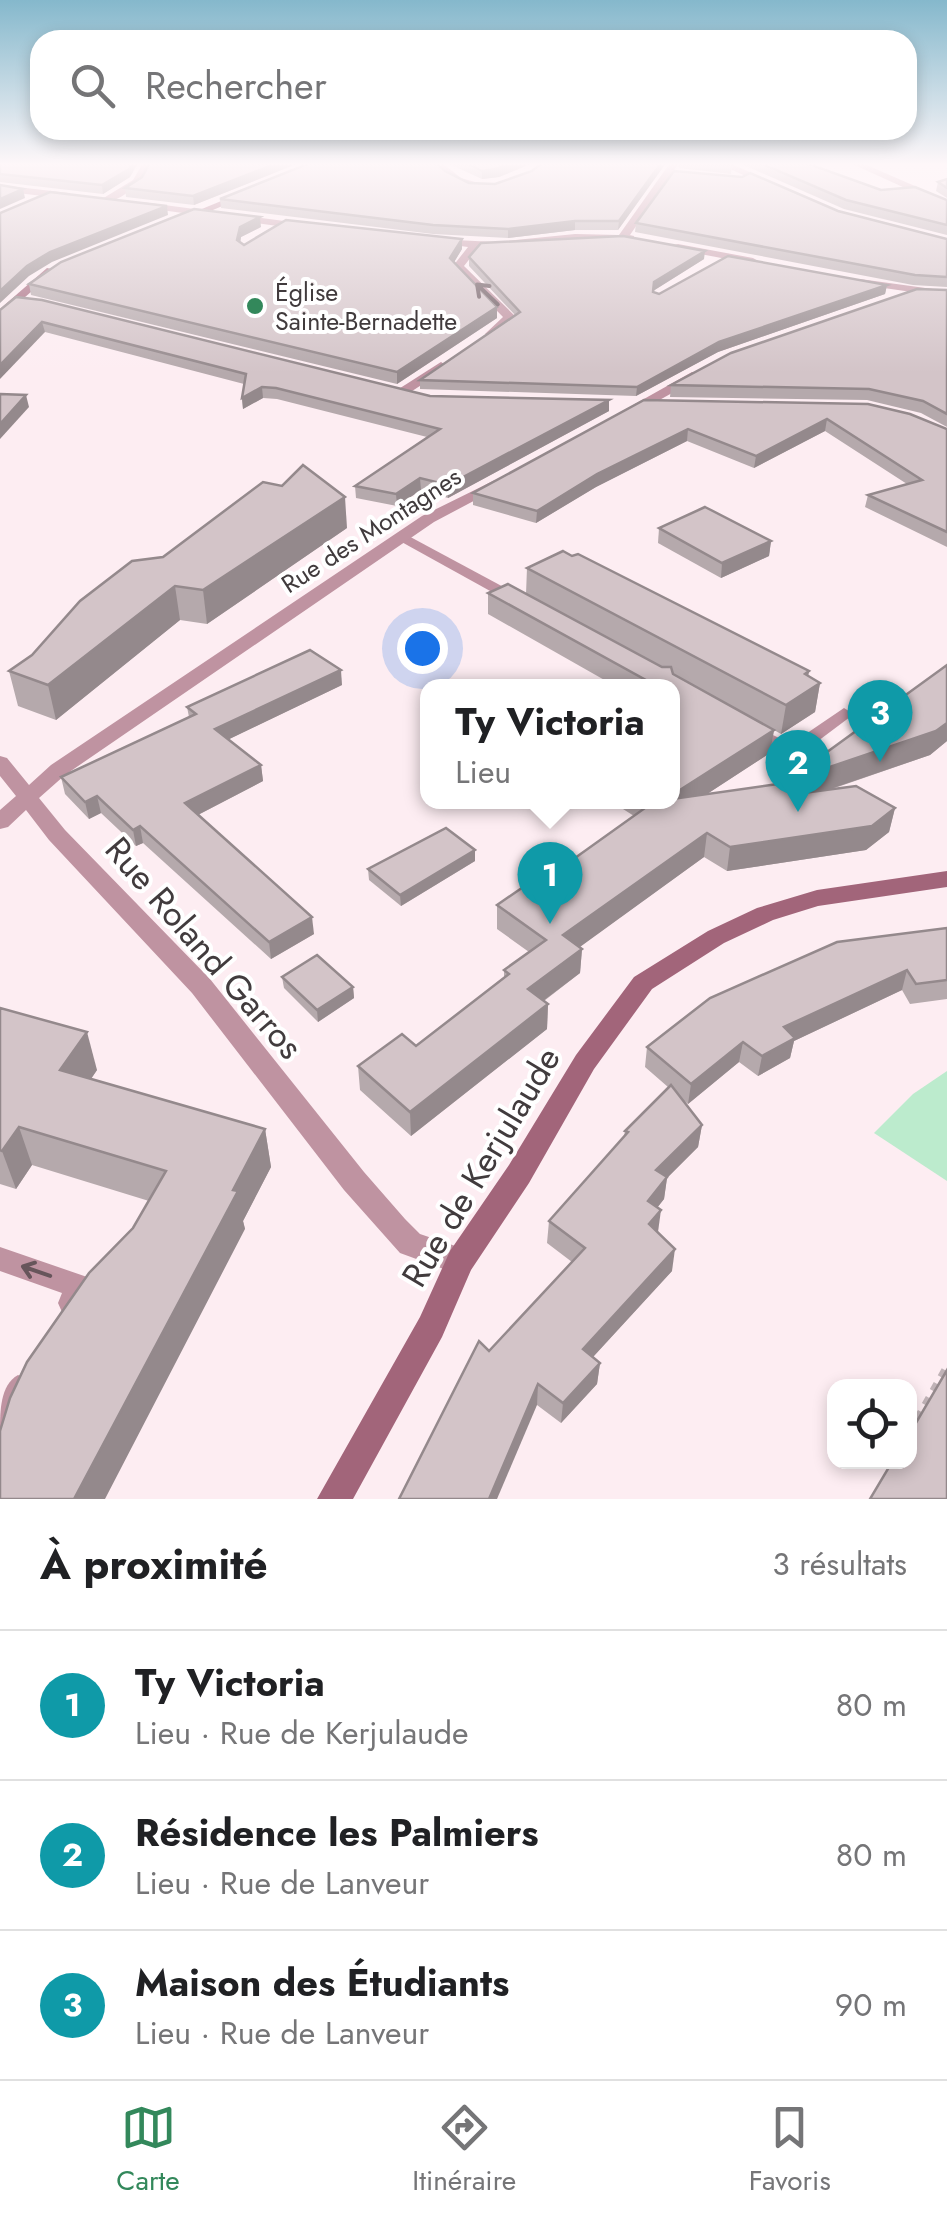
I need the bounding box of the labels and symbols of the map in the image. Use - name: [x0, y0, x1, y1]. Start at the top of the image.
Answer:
- place label: Église Sainte-Bernadette: [275, 274, 457, 339]
- one-way arrow: [475, 282, 499, 306]
- marker: Église Sainte-Bernadette: [244, 295, 266, 317]
- street label: Rue des Montagnes: [274, 458, 468, 602]
- your location: [397, 623, 448, 674]
- pin: 3: [848, 680, 912, 762]
- pin: 2: [766, 730, 830, 812]
- street label: Rue Roland Garros: [93, 826, 315, 1070]
- pin: 1: [518, 842, 582, 924]
- street label: Rue de Kerjulaude: [390, 1038, 572, 1296]
- one-way arrow: [21, 1261, 53, 1279]

